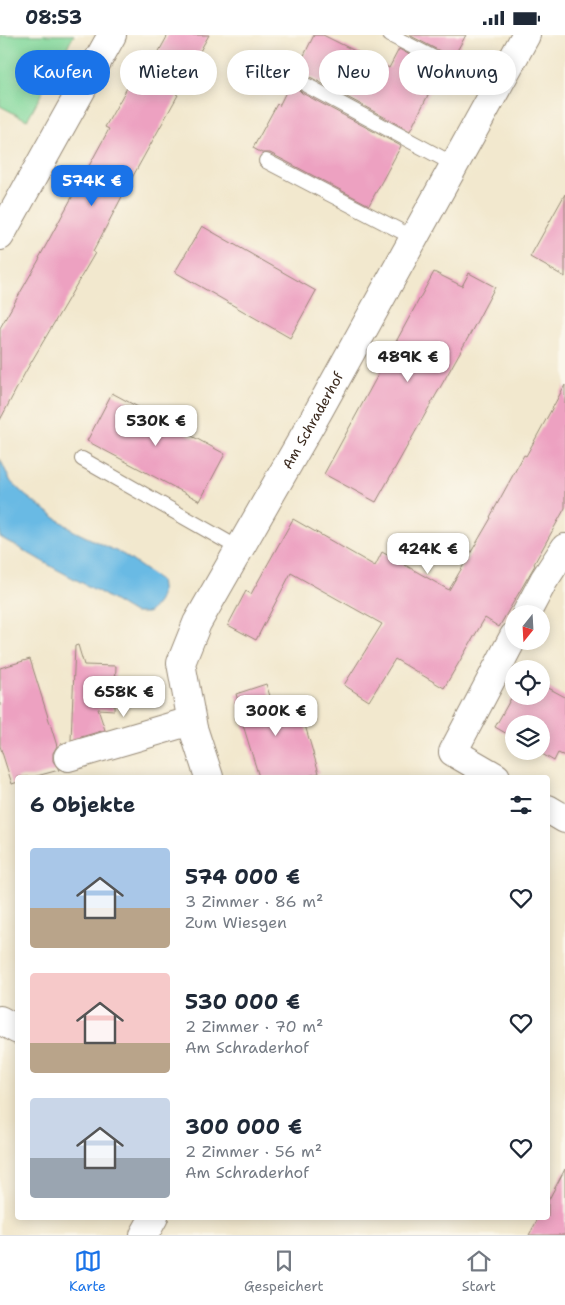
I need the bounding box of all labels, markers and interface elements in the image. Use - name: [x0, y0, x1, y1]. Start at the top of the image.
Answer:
- text: 08:53: [25, 5, 82, 30]
- chip: Kaufen: [15, 50, 110, 95]
- chip: Mieten: [120, 50, 217, 95]
- chip: Filter: [227, 50, 309, 95]
- chip: Neu: [319, 50, 389, 95]
- chip: Wohnung: [399, 50, 516, 95]
- pin: 574K €: [51, 165, 133, 207]
- text: 574K €: [62, 170, 122, 191]
- pin: 489K €: [367, 341, 449, 383]
- text: 489K €: [378, 346, 438, 367]
- street label: Am Schraderhof: [278, 368, 348, 472]
- pin: 530K €: [115, 405, 197, 447]
- text: 530K €: [126, 410, 186, 431]
- pin: 424K €: [387, 533, 469, 575]
- text: 424K €: [398, 538, 458, 559]
- north arrow: [505, 605, 550, 650]
- map controls: [505, 605, 550, 760]
- button: locate: [505, 660, 550, 705]
- pin: 658K €: [83, 675, 165, 718]
- text: 658K €: [94, 681, 154, 702]
- pin: 300K €: [235, 695, 317, 737]
- text: 300K €: [245, 700, 307, 721]
- button: layers: [505, 715, 550, 760]
- text: 6 Objekte: [30, 791, 135, 819]
- icon: filters: [507, 791, 535, 819]
- text: 574 000 €: [185, 863, 300, 891]
- icon: home: [70, 868, 130, 928]
- icon: heart: [507, 884, 535, 912]
- text: 3 Zimmer · 86 m²: [185, 891, 323, 912]
- text: Zum Wiesgen: [185, 912, 287, 933]
- text: 530 000 €: [185, 988, 300, 1016]
- icon: home: [70, 993, 130, 1053]
- icon: heart: [507, 1009, 535, 1037]
- text: 2 Zimmer · 70 m²: [185, 1016, 323, 1037]
- text: Am Schraderhof: [185, 1037, 309, 1058]
- text: 300 000 €: [185, 1113, 302, 1141]
- icon: home: [70, 1118, 130, 1178]
- icon: heart: [507, 1134, 535, 1162]
- text: 2 Zimmer · 56 m²: [185, 1141, 322, 1162]
- text: Am Schraderhof: [185, 1162, 309, 1183]
- tab: Karte: [69, 1247, 106, 1295]
- tab: Gespeichert: [244, 1247, 324, 1295]
- tab: Start: [462, 1247, 496, 1295]

